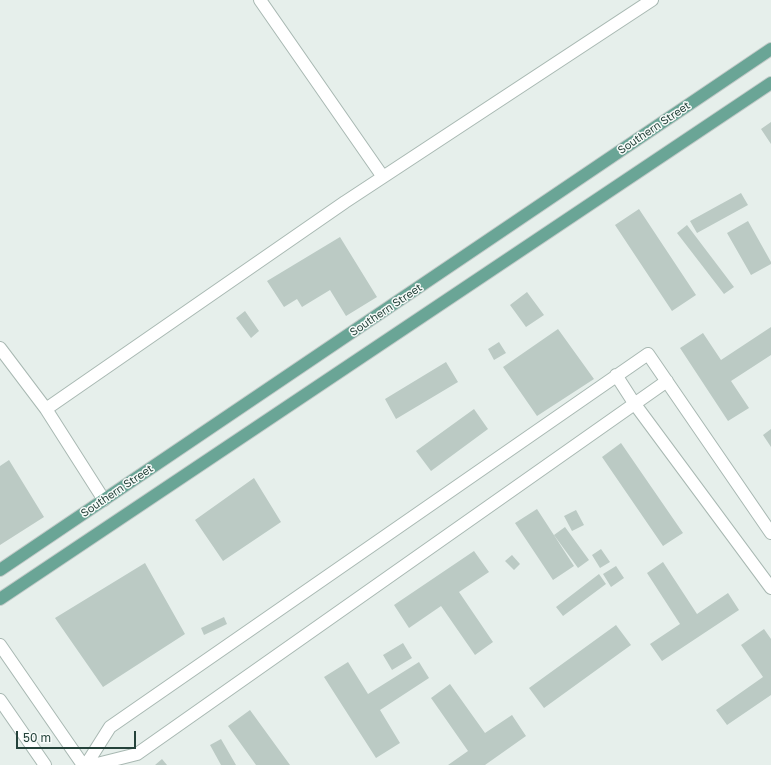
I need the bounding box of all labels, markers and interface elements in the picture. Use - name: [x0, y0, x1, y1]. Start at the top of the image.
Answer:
- street label: Southern Street: [615, 99, 693, 157]
- street label: Southern Street: [347, 281, 425, 339]
- street label: Southern Street: [78, 462, 156, 520]
- scale bar: [18, 723, 138, 749]
- text: 50 m: [23, 730, 51, 745]

